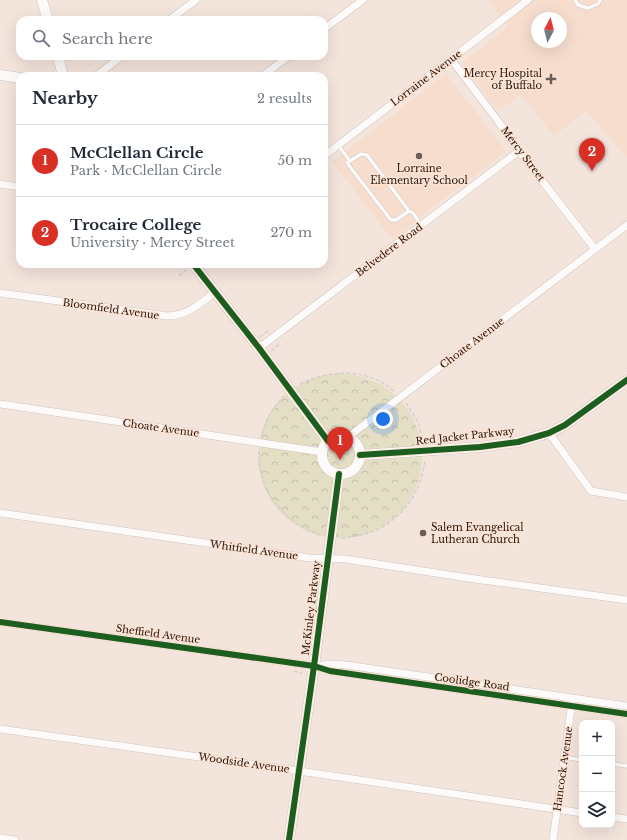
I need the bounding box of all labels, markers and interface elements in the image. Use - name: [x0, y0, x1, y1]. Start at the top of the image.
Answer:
- north arrow: [531, 12, 567, 48]
- search box: [16, 16, 328, 60]
- icon: search: [30, 27, 52, 49]
- text: Search here: [62, 29, 153, 48]
- street label: Lorraine Avenue: [388, 47, 464, 109]
- place label: Mercy Hospital of Buffalo: [464, 67, 542, 92]
- marker: Mercy Hospital of Buffalo: [545, 73, 557, 85]
- text: Nearby: [32, 88, 98, 109]
- text: 2 results: [257, 90, 312, 107]
- street label: Mercy Street: [498, 124, 548, 184]
- pin: 2: [579, 138, 605, 171]
- text: McClellan Circle: [70, 143, 204, 162]
- marker: Lorraine Elementary School: [414, 151, 424, 161]
- text: 1: [42, 152, 48, 169]
- text: 50 m: [278, 152, 312, 169]
- text: Park · McClellan Circle: [70, 162, 222, 179]
- place label: Lorraine Elementary School: [370, 162, 468, 187]
- text: Trocaire College: [70, 215, 201, 234]
- street label: Belvedere Road: [353, 220, 425, 279]
- text: 2: [41, 224, 49, 241]
- text: 270 m: [271, 224, 312, 241]
- text: University · Mercy Street: [70, 234, 235, 251]
- street label: Bloomfield Avenue: [62, 296, 160, 322]
- street label: Choate Avenue: [437, 314, 507, 371]
- your location: [373, 409, 393, 429]
- street label: Choate Avenue: [122, 416, 200, 440]
- street label: Red Jacket Parkway: [415, 424, 516, 448]
- pin: 1: [327, 427, 353, 460]
- place label: Salem Evangelical Lutheran Church: [431, 521, 524, 546]
- marker: Salem Evangelical Lutheran Church: [418, 528, 428, 538]
- street label: Whitfield Avenue: [208, 537, 299, 563]
- street label: McKinley Parkway: [299, 559, 323, 656]
- street label: Sheffield Avenue: [115, 622, 201, 646]
- street label: Coolidge Road: [434, 670, 511, 694]
- map controls: [579, 720, 615, 828]
- button: +: [579, 720, 615, 756]
- street label: Hancock Avenue: [551, 725, 575, 812]
- street label: Woodside Avenue: [197, 750, 291, 776]
- button: −: [579, 756, 615, 792]
- button: layers: [579, 792, 615, 828]

